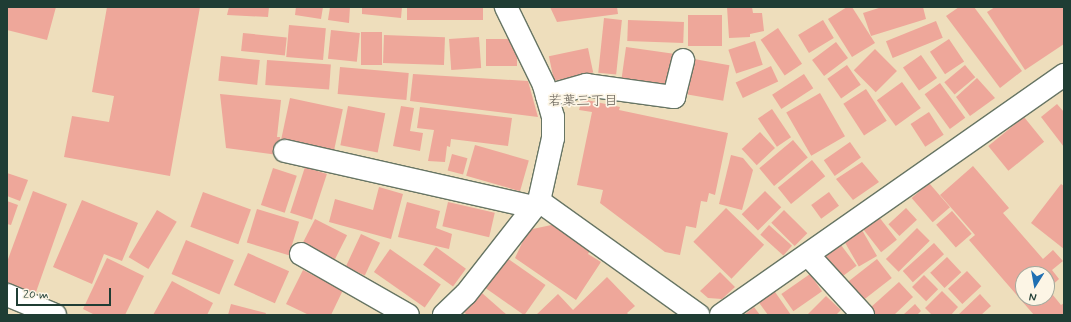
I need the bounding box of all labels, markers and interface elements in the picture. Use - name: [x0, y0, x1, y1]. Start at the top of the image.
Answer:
- district label: 若葉三丁目: [548, 93, 618, 109]
- north arrow: [1015, 266, 1055, 306]
- scale bar: [18, 280, 113, 306]
- text: 20 m: [23, 287, 49, 303]
- text: N: [1028, 289, 1038, 304]

